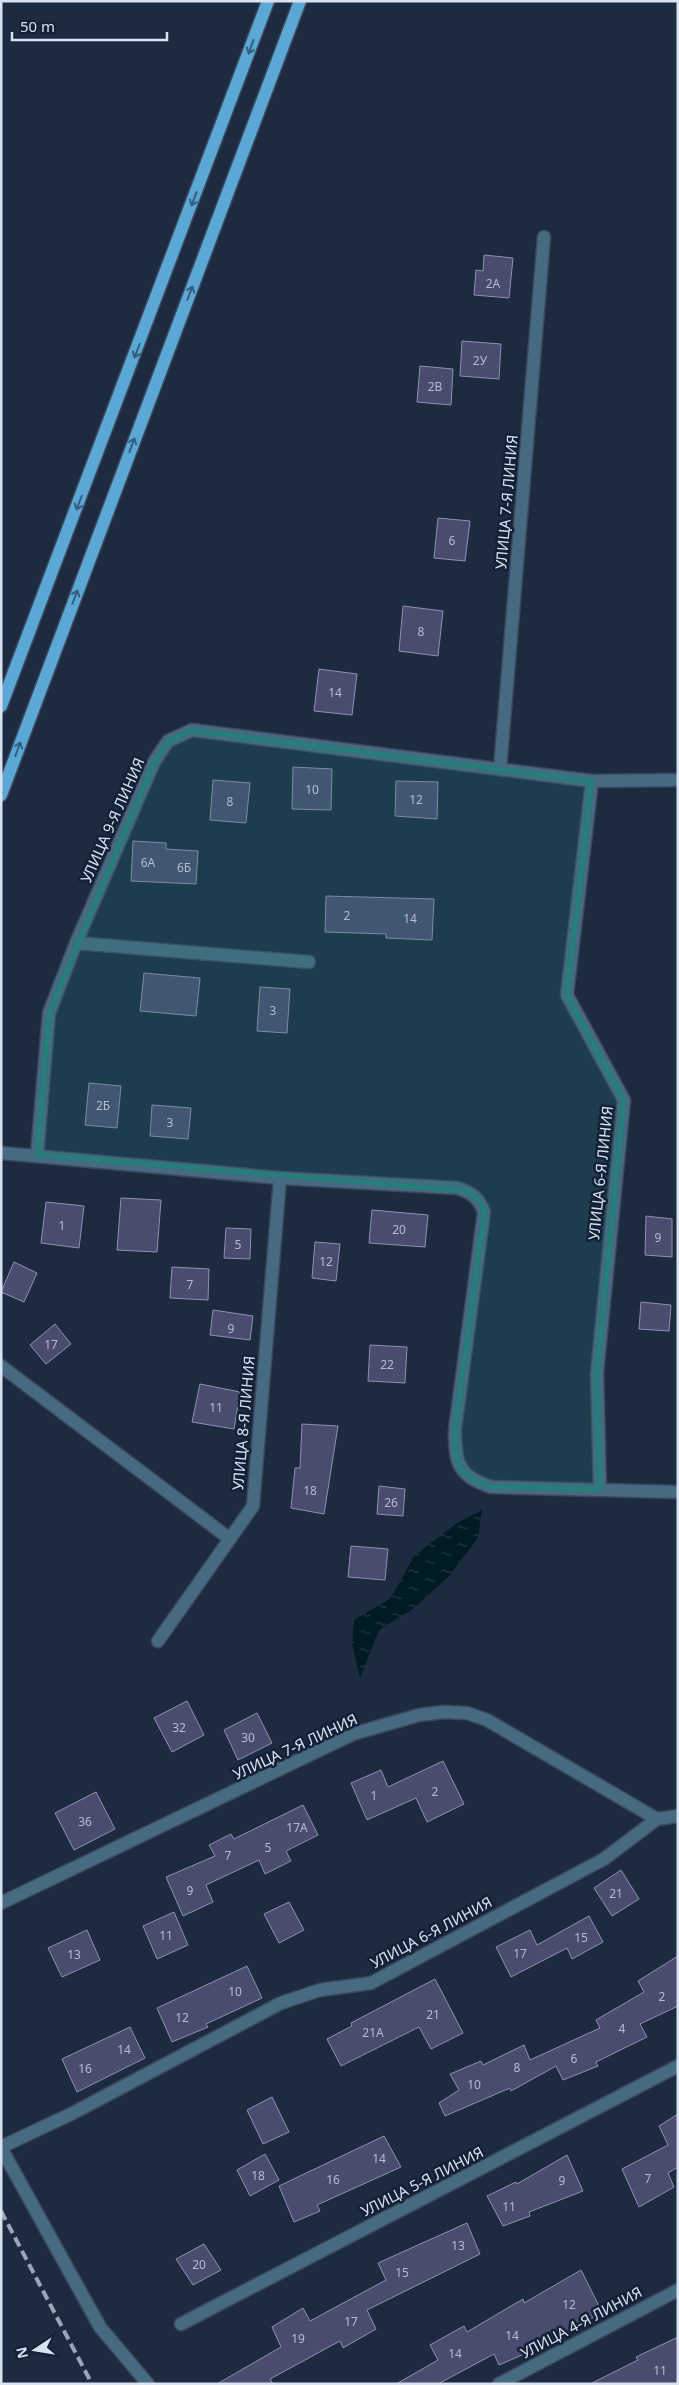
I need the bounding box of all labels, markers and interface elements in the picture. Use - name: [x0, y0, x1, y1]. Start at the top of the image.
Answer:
- scale bar: [12, 10, 168, 42]
- text: 50 m: [20, 16, 55, 36]
- one-way arrow: [246, 39, 255, 54]
- one-way arrow: [189, 191, 198, 206]
- house number: 2А: [486, 275, 501, 292]
- one-way arrow: [185, 286, 195, 301]
- one-way arrow: [132, 343, 141, 358]
- house number: 2У: [473, 352, 488, 369]
- house number: 2В: [428, 378, 443, 395]
- street label: УЛИЦА 7-Я ЛИНИЯ: [490, 434, 522, 570]
- one-way arrow: [128, 438, 138, 453]
- one-way arrow: [74, 495, 83, 510]
- house number: 6: [449, 532, 456, 549]
- one-way arrow: [71, 590, 81, 605]
- house number: 8: [418, 623, 425, 640]
- house number: 14: [328, 684, 342, 701]
- one-way arrow: [14, 742, 23, 758]
- street label: УЛИЦА 9-Я ЛИНИЯ: [75, 754, 149, 886]
- house number: 10: [305, 781, 319, 798]
- house number: 12: [409, 791, 423, 808]
- house number: 8: [227, 793, 234, 810]
- house number: 6А: [141, 854, 156, 871]
- house number: 6Б: [177, 859, 191, 876]
- house number: 2: [344, 907, 351, 924]
- house number: 14: [403, 910, 417, 927]
- house number: 3: [270, 1002, 277, 1019]
- house number: 2Б: [96, 1097, 110, 1114]
- street label: УЛИЦА 6-Я ЛИНИЯ: [583, 1105, 617, 1241]
- house number: 3: [167, 1114, 174, 1131]
- house number: 1: [59, 1217, 65, 1234]
- house number: 20: [392, 1221, 406, 1238]
- house number: 9: [655, 1229, 662, 1246]
- house number: 5: [235, 1236, 242, 1253]
- house number: 12: [319, 1253, 333, 1270]
- house number: 7: [187, 1276, 194, 1293]
- house number: 9: [228, 1320, 235, 1337]
- house number: 17: [44, 1336, 58, 1353]
- street label: УЛИЦА 8-Я ЛИНИЯ: [227, 1355, 259, 1491]
- house number: 22: [380, 1356, 394, 1373]
- house number: 11: [209, 1399, 223, 1416]
- house number: 18: [303, 1482, 317, 1499]
- house number: 26: [384, 1494, 398, 1511]
- street label: УЛИЦА 7-Я ЛИНИЯ: [230, 1708, 360, 1784]
- house number: 32: [172, 1719, 186, 1736]
- house number: 30: [241, 1729, 255, 1746]
- house number: 2: [432, 1783, 439, 1800]
- house number: 1: [371, 1787, 377, 1804]
- house number: 36: [78, 1813, 92, 1830]
- house number: 17А: [286, 1819, 308, 1836]
- house number: 5: [265, 1839, 272, 1856]
- house number: 7: [225, 1847, 232, 1864]
- house number: 9: [187, 1882, 194, 1899]
- house number: 21: [609, 1885, 623, 1902]
- street label: УЛИЦА 6-Я ЛИНИЯ: [367, 1891, 495, 1973]
- house number: 11: [159, 1927, 173, 1944]
- house number: 15: [574, 1929, 588, 1946]
- house number: 17: [513, 1945, 527, 1962]
- house number: 13: [67, 1946, 81, 1963]
- house number: 10: [228, 1983, 242, 2000]
- house number: 2: [659, 1988, 666, 2005]
- house number: 21: [426, 2006, 440, 2023]
- house number: 12: [175, 2009, 189, 2026]
- house number: 4: [619, 2020, 626, 2037]
- house number: 21А: [362, 2024, 384, 2041]
- house number: 14: [117, 2041, 131, 2058]
- house number: 6: [571, 2050, 578, 2067]
- house number: 8: [514, 2059, 521, 2076]
- house number: 16: [78, 2060, 92, 2077]
- house number: 10: [467, 2076, 481, 2093]
- street label: УЛИЦА 5-Я ЛИНИЯ: [357, 2141, 487, 2221]
- house number: 14: [372, 2150, 386, 2167]
- house number: 18: [251, 2167, 265, 2184]
- house number: 7: [645, 2170, 652, 2187]
- house number: 16: [326, 2171, 340, 2188]
- house number: 9: [559, 2172, 566, 2189]
- house number: 11: [502, 2198, 516, 2215]
- house number: 13: [451, 2237, 465, 2254]
- house number: 20: [192, 2256, 206, 2273]
- house number: 15: [395, 2264, 409, 2281]
- street label: УЛИЦА 4-Я ЛИНИЯ: [517, 2281, 645, 2363]
- house number: 12: [562, 2296, 576, 2313]
- house number: 17: [344, 2313, 358, 2330]
- north arrow: [10, 2325, 60, 2375]
- house number: 14: [505, 2327, 519, 2344]
- house number: 19: [291, 2330, 305, 2347]
- text: N: [11, 2345, 32, 2360]
- house number: 14: [448, 2345, 462, 2362]
- house number: 11: [653, 2362, 667, 2379]

